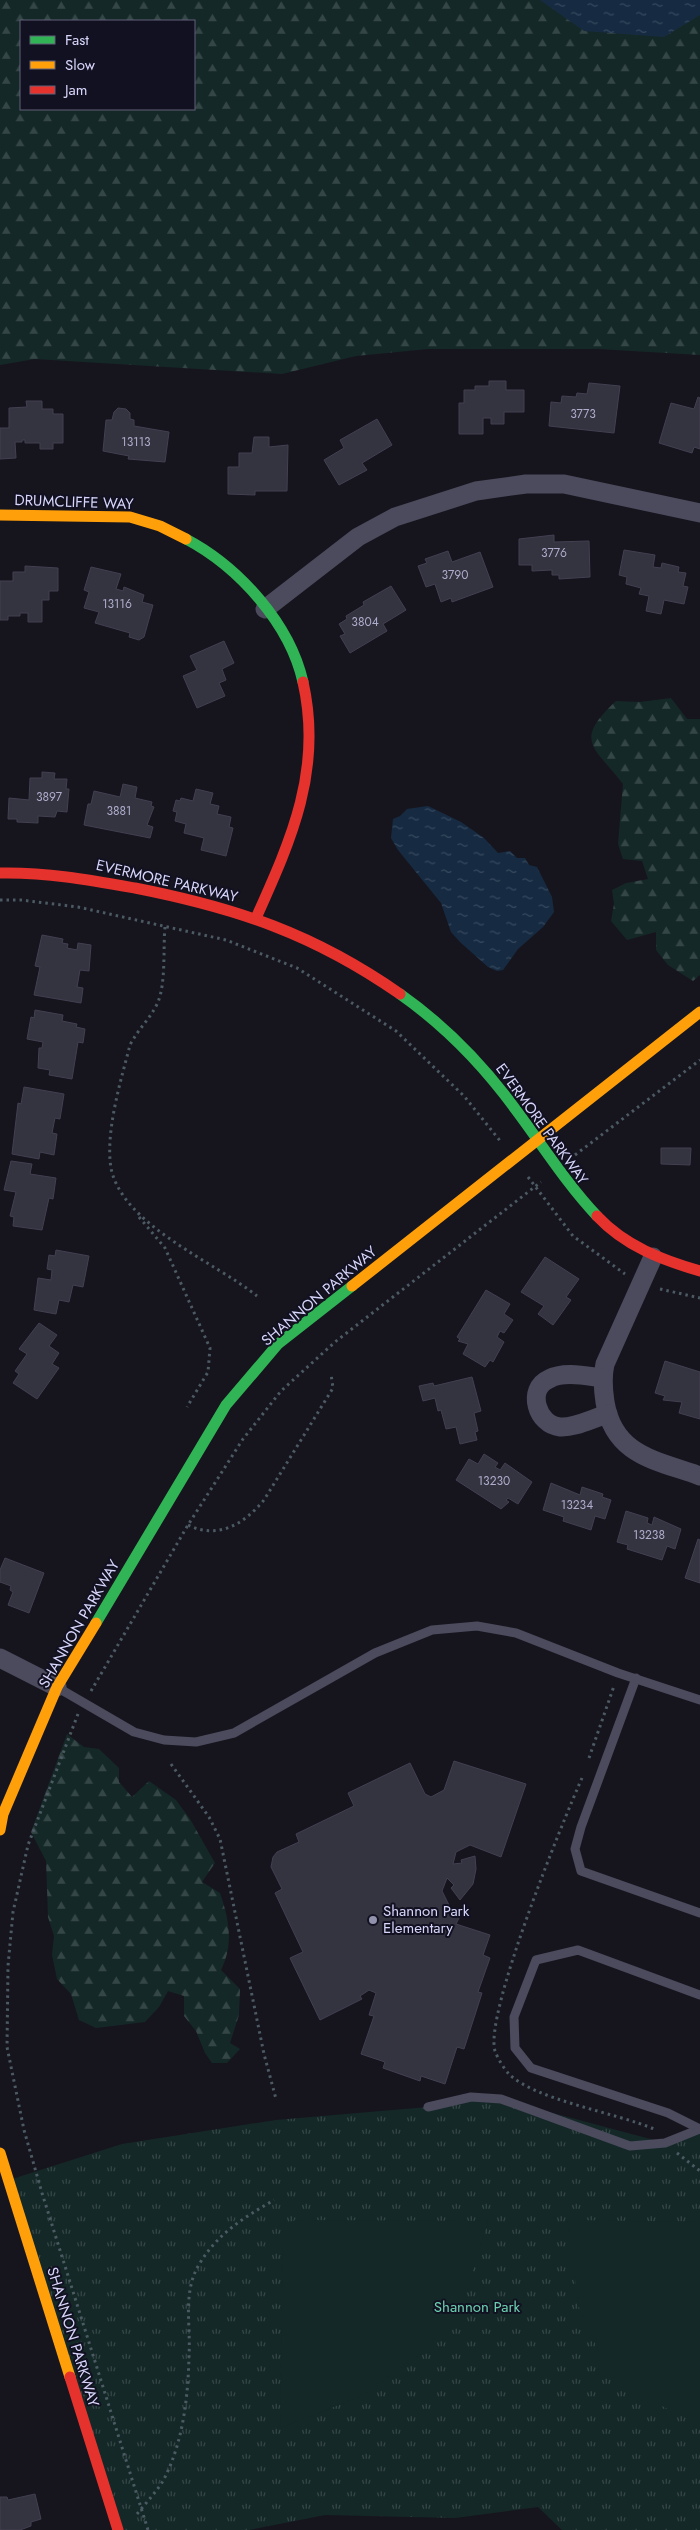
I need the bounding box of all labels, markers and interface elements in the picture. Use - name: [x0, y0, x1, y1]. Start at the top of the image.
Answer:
- legend: [20, 20, 195, 110]
- text: Fast: [65, 29, 89, 51]
- text: Slow: [65, 54, 96, 76]
- text: Jam: [63, 79, 88, 101]
- house number: 3773: [570, 405, 596, 423]
- house number: 13113: [121, 433, 151, 451]
- street label: DRUMCLIFFE WAY: [14, 489, 135, 515]
- house number: 3776: [541, 544, 567, 562]
- house number: 3790: [442, 566, 468, 584]
- house number: 13116: [102, 595, 132, 613]
- house number: 3804: [351, 613, 379, 631]
- house number: 3897: [36, 788, 63, 806]
- house number: 3881: [106, 802, 132, 820]
- street label: EVERMORE PARKWAY: [94, 854, 241, 908]
- street label: EVERMORE PARKWAY: [490, 1059, 594, 1190]
- street label: SHANNON PARKWAY: [256, 1241, 382, 1351]
- house number: 13230: [478, 1472, 510, 1490]
- house number: 13234: [561, 1496, 593, 1514]
- house number: 13238: [633, 1526, 665, 1544]
- street label: SHANNON PARKWAY: [33, 1555, 125, 1692]
- place label: Shannon Park Elementary: [383, 1900, 470, 1939]
- marker: Shannon Park Elementary: [367, 1914, 379, 1926]
- street label: SHANNON PARKWAY: [41, 2264, 105, 2410]
- park label: Shannon Park: [434, 2296, 521, 2318]

